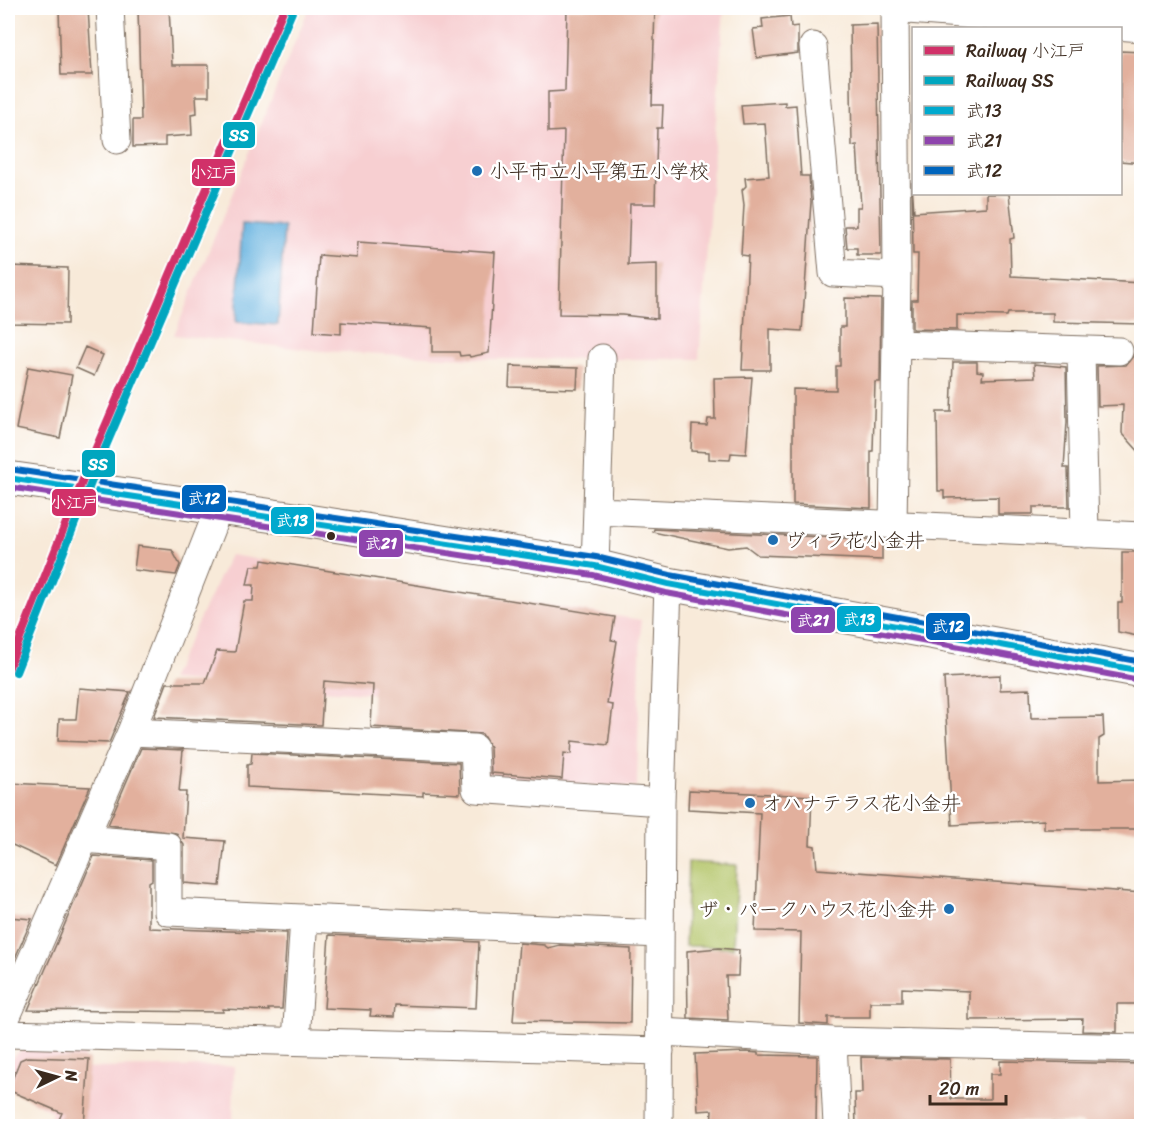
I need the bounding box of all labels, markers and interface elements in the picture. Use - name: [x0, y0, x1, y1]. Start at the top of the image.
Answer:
- legend: [912, 27, 1122, 195]
- text: Railway 小江戸: [966, 35, 1085, 67]
- text: Railway SS: [966, 65, 1054, 97]
- text: 武13: [966, 95, 1002, 127]
- line badge: SS: [222, 121, 256, 149]
- text: SS: [228, 121, 249, 150]
- text: 武21: [966, 125, 1002, 157]
- place label: 小平市立小平第五小学校: [489, 154, 709, 189]
- text: 武12: [966, 155, 1002, 187]
- text: 小江戸: [190, 158, 238, 187]
- line badge: 小江戸: [191, 158, 236, 187]
- marker: 小平市立小平第五小学校: [470, 164, 484, 178]
- line badge: SS: [81, 449, 116, 478]
- text: SS: [87, 450, 108, 479]
- line badge: 武12: [181, 484, 227, 513]
- text: 武12: [188, 484, 221, 513]
- text: 小江戸: [50, 488, 98, 517]
- line badge: 小江戸: [51, 488, 97, 517]
- line badge: 武13: [270, 506, 315, 535]
- text: 武13: [276, 506, 308, 535]
- place label: ヴィラ花小金井: [785, 523, 925, 558]
- line badge: 武21: [358, 529, 404, 558]
- text: 武21: [365, 529, 397, 558]
- unlabelled marker: [325, 530, 337, 542]
- marker: ヴィラ花小金井: [766, 533, 780, 547]
- line badge: 武13: [836, 605, 882, 633]
- text: 武13: [843, 605, 875, 634]
- line badge: 武21: [790, 606, 836, 634]
- text: 武21: [797, 606, 829, 635]
- line badge: 武12: [925, 612, 971, 641]
- text: 武12: [932, 612, 965, 641]
- place label: オハナテラス花小金井: [762, 786, 961, 821]
- marker: オハナテラス花小金井: [743, 796, 757, 810]
- place label: ザ・パークハウス花小金井: [699, 892, 937, 927]
- marker: ザ・パークハウス花小金井: [942, 902, 956, 916]
- north arrow: [27, 1047, 87, 1107]
- text: N: [56, 1068, 86, 1083]
- scale bar: [930, 1068, 1006, 1106]
- text: 20 m: [939, 1073, 979, 1105]

